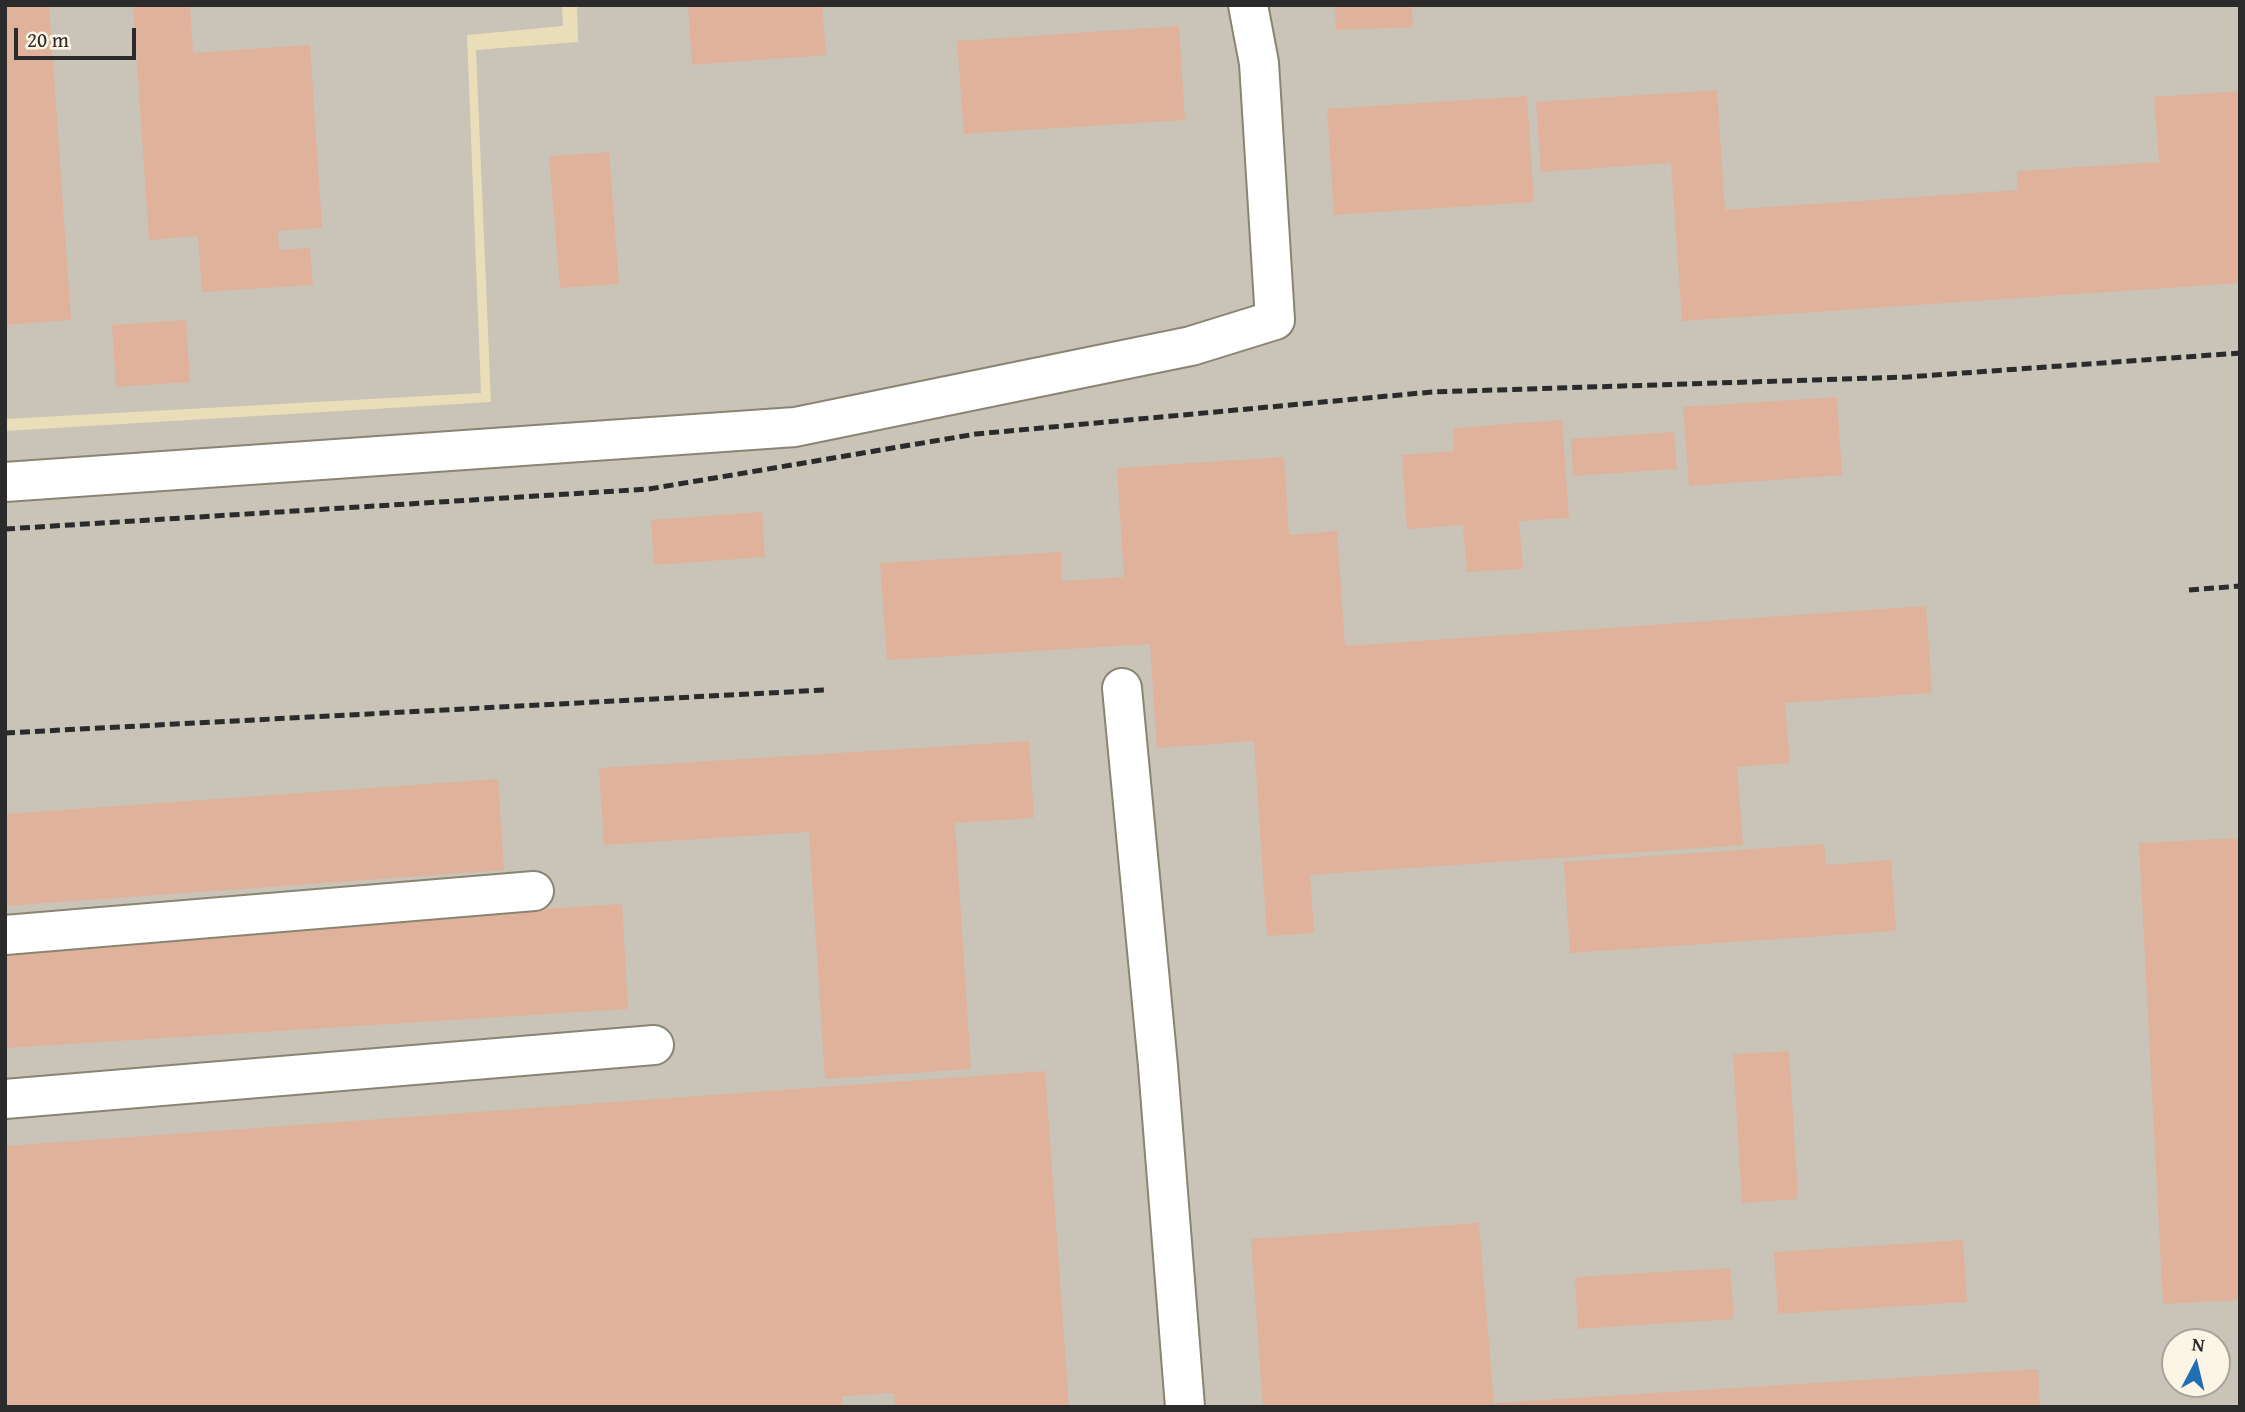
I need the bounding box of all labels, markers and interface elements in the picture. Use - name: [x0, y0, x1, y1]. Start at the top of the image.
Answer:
- scale bar: [18, 14, 140, 58]
- text: 20 m: [27, 24, 69, 55]
- north arrow: [2161, 1328, 2231, 1398]
- text: N: [2190, 1329, 2206, 1359]

